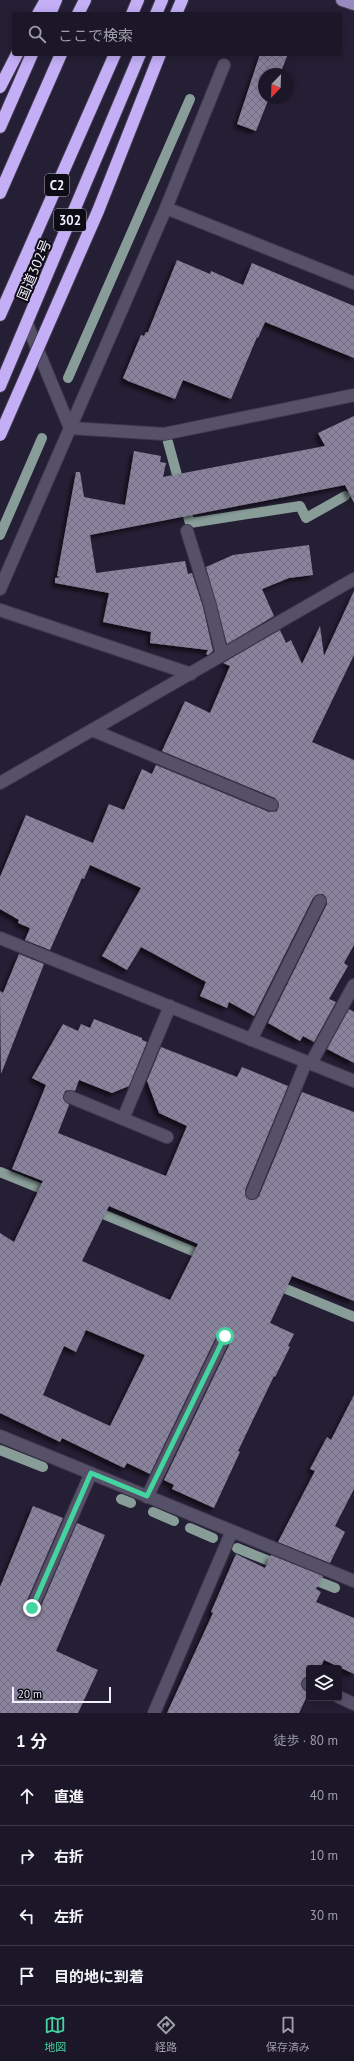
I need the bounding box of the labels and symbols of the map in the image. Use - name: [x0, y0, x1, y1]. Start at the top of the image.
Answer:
- north arrow: [258, 68, 294, 104]
- road number: C2: [45, 174, 69, 196]
- road number: 302: [54, 209, 86, 231]
- street label: 国道302号: [13, 237, 55, 303]
- route start: [216, 1327, 234, 1345]
- route end: [23, 1599, 41, 1617]
- scale bar: [12, 1685, 111, 1704]

